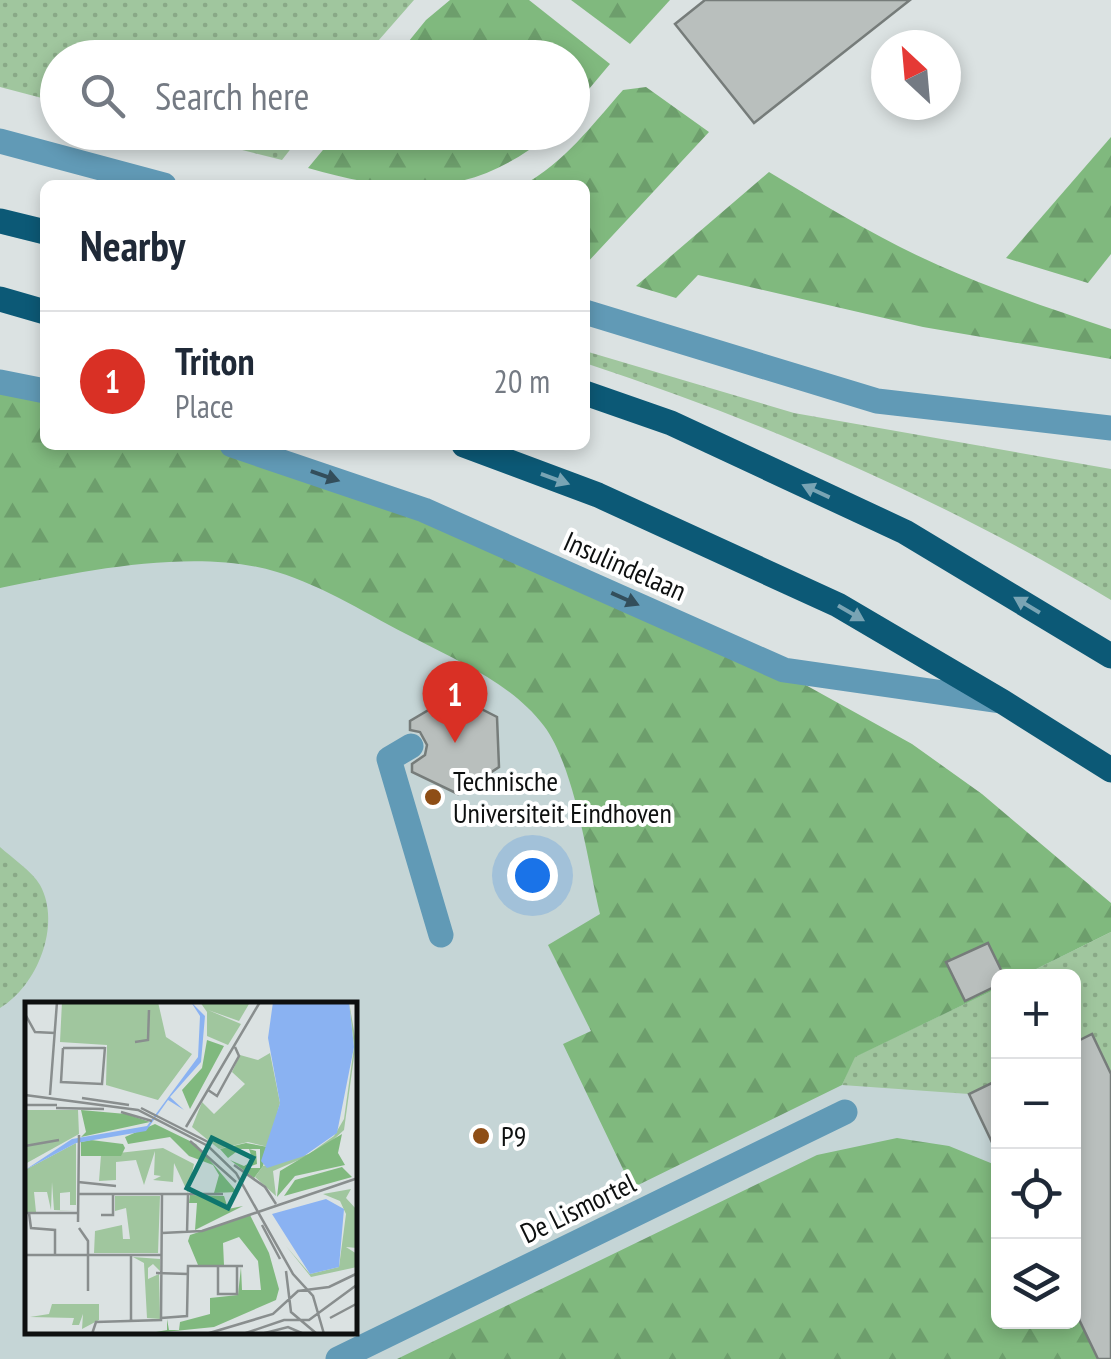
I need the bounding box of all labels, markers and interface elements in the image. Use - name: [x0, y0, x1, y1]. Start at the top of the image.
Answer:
- north arrow: [871, 30, 961, 120]
- search box: [40, 40, 590, 150]
- icon: search: [75, 68, 130, 123]
- text: Search here: [155, 71, 309, 120]
- text: Nearby: [80, 218, 185, 273]
- text: Triton: [175, 336, 254, 385]
- text: 1: [105, 360, 120, 402]
- text: 20 m: [494, 360, 550, 402]
- text: Place: [175, 385, 234, 427]
- one-way arrow: [310, 470, 340, 485]
- one-way arrow: [541, 472, 571, 487]
- one-way arrow: [801, 482, 830, 499]
- street label: Insulindelaan: [558, 522, 692, 609]
- one-way arrow: [610, 591, 640, 607]
- one-way arrow: [1013, 597, 1041, 614]
- one-way arrow: [837, 604, 865, 622]
- pin: 1: [422, 660, 488, 743]
- place label: Technische Universiteit Eindhoven: [453, 762, 672, 831]
- marker: Technische Universiteit Eindhoven: [422, 786, 444, 808]
- your location: [507, 850, 558, 901]
- map controls: [991, 969, 1081, 1329]
- button: +: [991, 969, 1081, 1059]
- inset map: [25, 1002, 358, 1334]
- button: −: [991, 1059, 1081, 1149]
- place label: P9: [501, 1117, 526, 1154]
- marker: P9: [470, 1125, 492, 1147]
- button: locate: [991, 1149, 1081, 1239]
- street label: De Lismortel: [514, 1164, 642, 1251]
- button: layers: [991, 1239, 1081, 1329]

